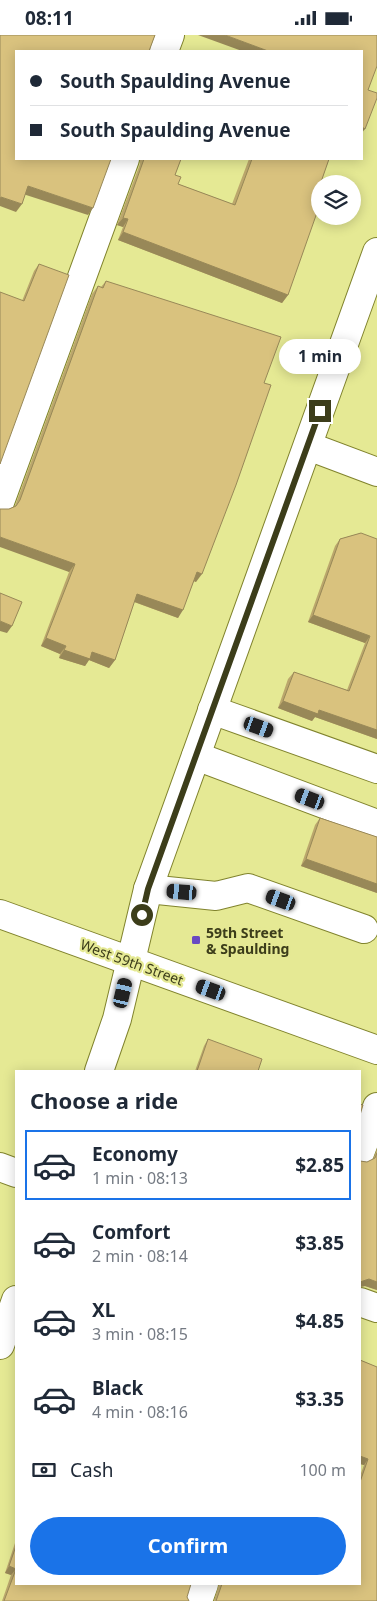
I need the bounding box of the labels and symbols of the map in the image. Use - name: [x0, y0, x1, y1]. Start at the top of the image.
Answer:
- callout: 1 min: [279, 339, 361, 373]
- route end: [309, 400, 331, 422]
- car: [242, 715, 275, 739]
- car: [293, 787, 326, 811]
- car: [166, 883, 197, 901]
- car: [264, 888, 297, 912]
- route start: [131, 904, 153, 926]
- place label: 59th Street & Spaulding: [206, 923, 289, 958]
- marker: 59th Street & Spaulding: [190, 934, 202, 946]
- street label: West 59th Street: [78, 935, 186, 989]
- car: [112, 977, 133, 1009]
- car: [194, 978, 227, 1002]

